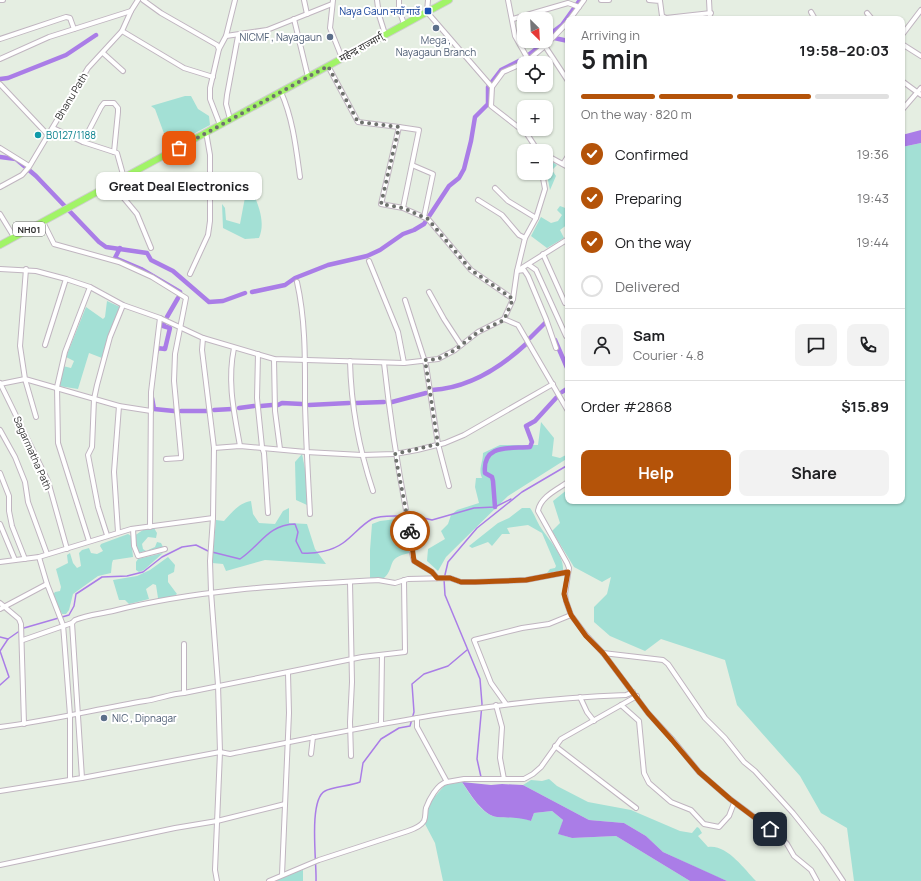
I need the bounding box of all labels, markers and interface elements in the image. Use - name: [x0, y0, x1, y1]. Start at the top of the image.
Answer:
- place label: Naya Gaun नयाँ गाउँ: [339, 4, 421, 18]
- marker: Naya Gaun नयाँ गाउँ: [423, 6, 433, 16]
- north arrow: [517, 12, 553, 48]
- map controls: [517, 12, 553, 180]
- marker: Mega , Nayagaun Branch: [431, 23, 441, 33]
- text: Arriving in: [581, 26, 640, 44]
- street label: महेन्द्र राज्मार्ग्: [336, 28, 387, 65]
- place label: NICMF , Nayagaun: [239, 30, 322, 44]
- marker: NICMF , Nayagaun: [325, 32, 335, 42]
- place label: Mega , Nayagaun Branch: [396, 33, 476, 59]
- text: 19:58–20:03: [799, 40, 889, 61]
- text: 5 min: [581, 41, 648, 77]
- button: locate: [517, 56, 553, 92]
- street label: Bhanu Path: [51, 70, 91, 122]
- button: +: [517, 100, 553, 136]
- text: On the way · 820 m: [581, 105, 692, 123]
- place label: B0127/1188: [46, 128, 96, 142]
- marker: B0127/1188: [33, 130, 43, 140]
- pin: [162, 131, 196, 165]
- icon: bag: [168, 137, 190, 159]
- icon: check: [581, 143, 603, 165]
- button: −: [517, 144, 553, 180]
- text: Confirmed: [615, 144, 688, 165]
- text: 19:36: [857, 145, 889, 163]
- callout: Great Deal Electronics: [96, 172, 262, 200]
- text: Great Deal Electronics: [109, 177, 249, 195]
- icon: check: [581, 187, 603, 209]
- text: Preparing: [615, 188, 682, 209]
- text: 19:43: [857, 189, 889, 207]
- road number: NH01: [13, 222, 45, 236]
- icon: check: [581, 231, 603, 253]
- text: On the way: [615, 232, 691, 253]
- text: 19:44: [857, 233, 889, 251]
- text: Delivered: [615, 276, 680, 297]
- button: person: [581, 324, 623, 366]
- button: chat: [795, 324, 837, 366]
- button: phone: [847, 324, 889, 366]
- text: Sam: [633, 325, 665, 346]
- text: Courier · 4.8: [633, 346, 704, 364]
- text: Order #2868: [581, 396, 672, 417]
- text: $15.89: [841, 396, 889, 417]
- street label: Sagarmatha Path: [10, 414, 56, 492]
- button: Help: [581, 450, 731, 496]
- button: Share: [739, 450, 889, 496]
- courier: [390, 511, 430, 551]
- icon: bike: [399, 520, 421, 542]
- place label: NIC , Dipnagar: [112, 711, 177, 725]
- marker: NIC , Dipnagar: [99, 713, 109, 723]
- pin: [753, 812, 787, 846]
- icon: home: [759, 818, 781, 840]

